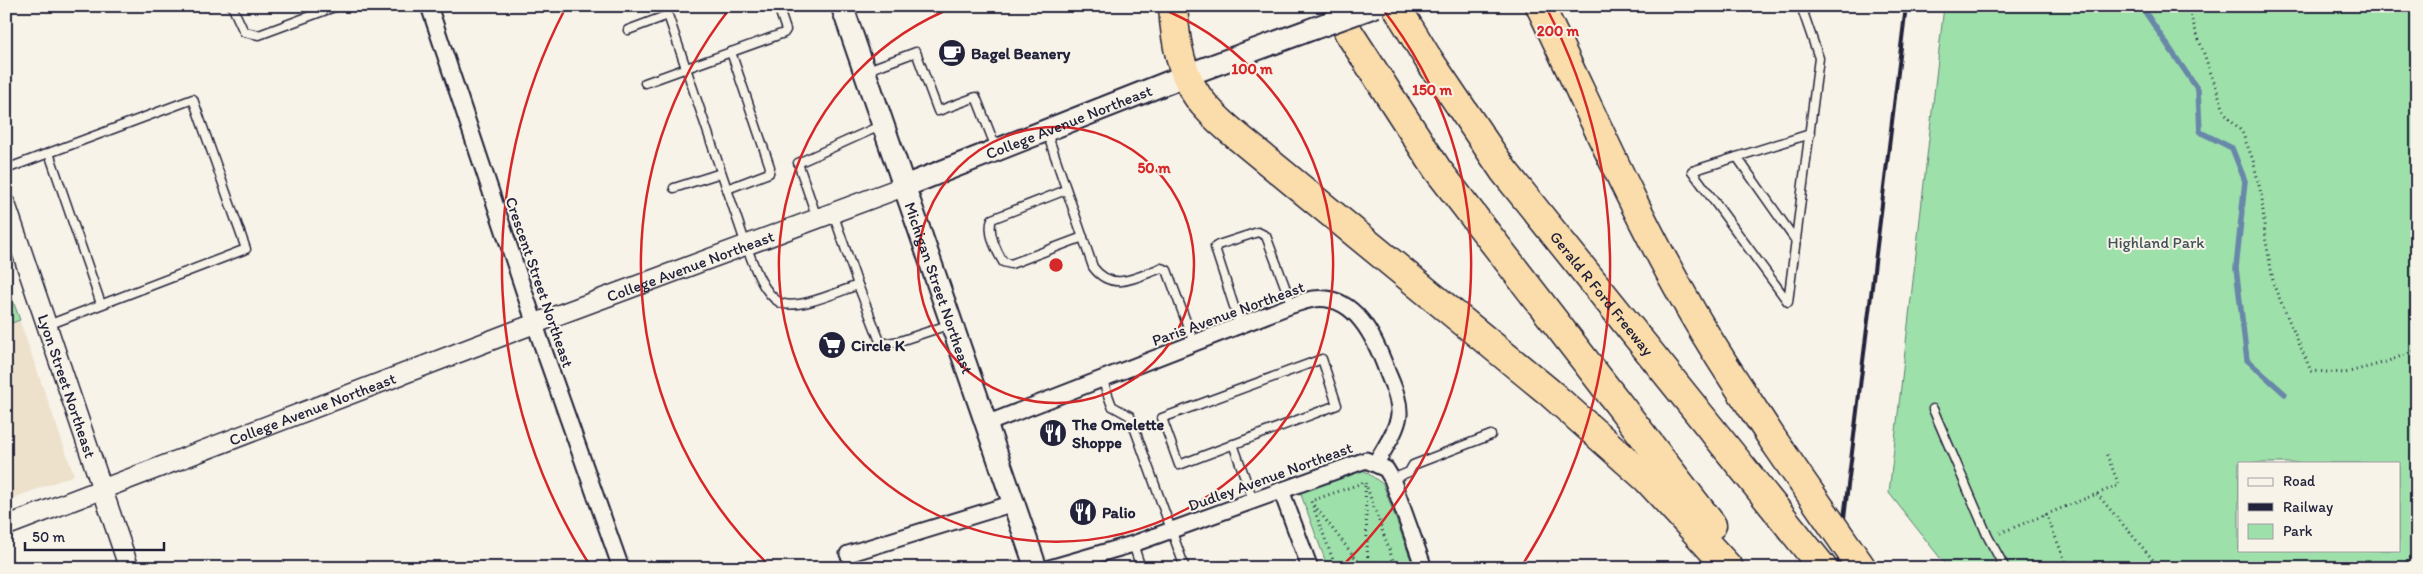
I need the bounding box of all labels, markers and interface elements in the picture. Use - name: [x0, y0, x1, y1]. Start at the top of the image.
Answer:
- text: 200 m: [1537, 22, 1580, 40]
- cafe icon: Bagel Beanery: [937, 38, 967, 68]
- place label: Bagel Beanery: [971, 44, 1071, 64]
- text: 100 m: [1231, 60, 1273, 78]
- street label: College Avenue Northeast: [983, 81, 1155, 163]
- text: 150 m: [1412, 81, 1452, 99]
- text: 50 m: [1137, 159, 1171, 177]
- street label: Crescent Street Northeast: [501, 194, 578, 370]
- street label: Michigan Street Northeast: [900, 200, 977, 376]
- street label: College Avenue Northeast: [604, 227, 777, 306]
- street label: Gerald R Ford Freeway: [1546, 227, 1658, 360]
- park label: Highland Park: [2107, 233, 2205, 252]
- centre of rings: [1047, 256, 1065, 274]
- street label: Paris Avenue Northeast: [1149, 277, 1307, 350]
- street label: Lyon Street Northeast: [34, 312, 100, 460]
- supermarket icon: Circle K: [817, 330, 847, 360]
- place label: Circle K: [851, 336, 906, 355]
- street label: College Avenue Northeast: [226, 369, 399, 450]
- place label: The Omelette Shoppe: [1071, 415, 1165, 453]
- restaurant icon: The Omelette Shoppe: [1038, 418, 1068, 448]
- street label: Dudley Avenue Northeast: [1185, 438, 1355, 515]
- legend: [2238, 462, 2400, 552]
- text: Road: [2283, 472, 2316, 490]
- restaurant icon: Palio: [1068, 497, 1098, 527]
- text: Railway: [2283, 498, 2333, 516]
- place label: Palio: [1102, 503, 1136, 522]
- scale bar: [25, 519, 164, 551]
- text: Park: [2283, 522, 2313, 540]
- text: 50 m: [32, 528, 65, 546]

